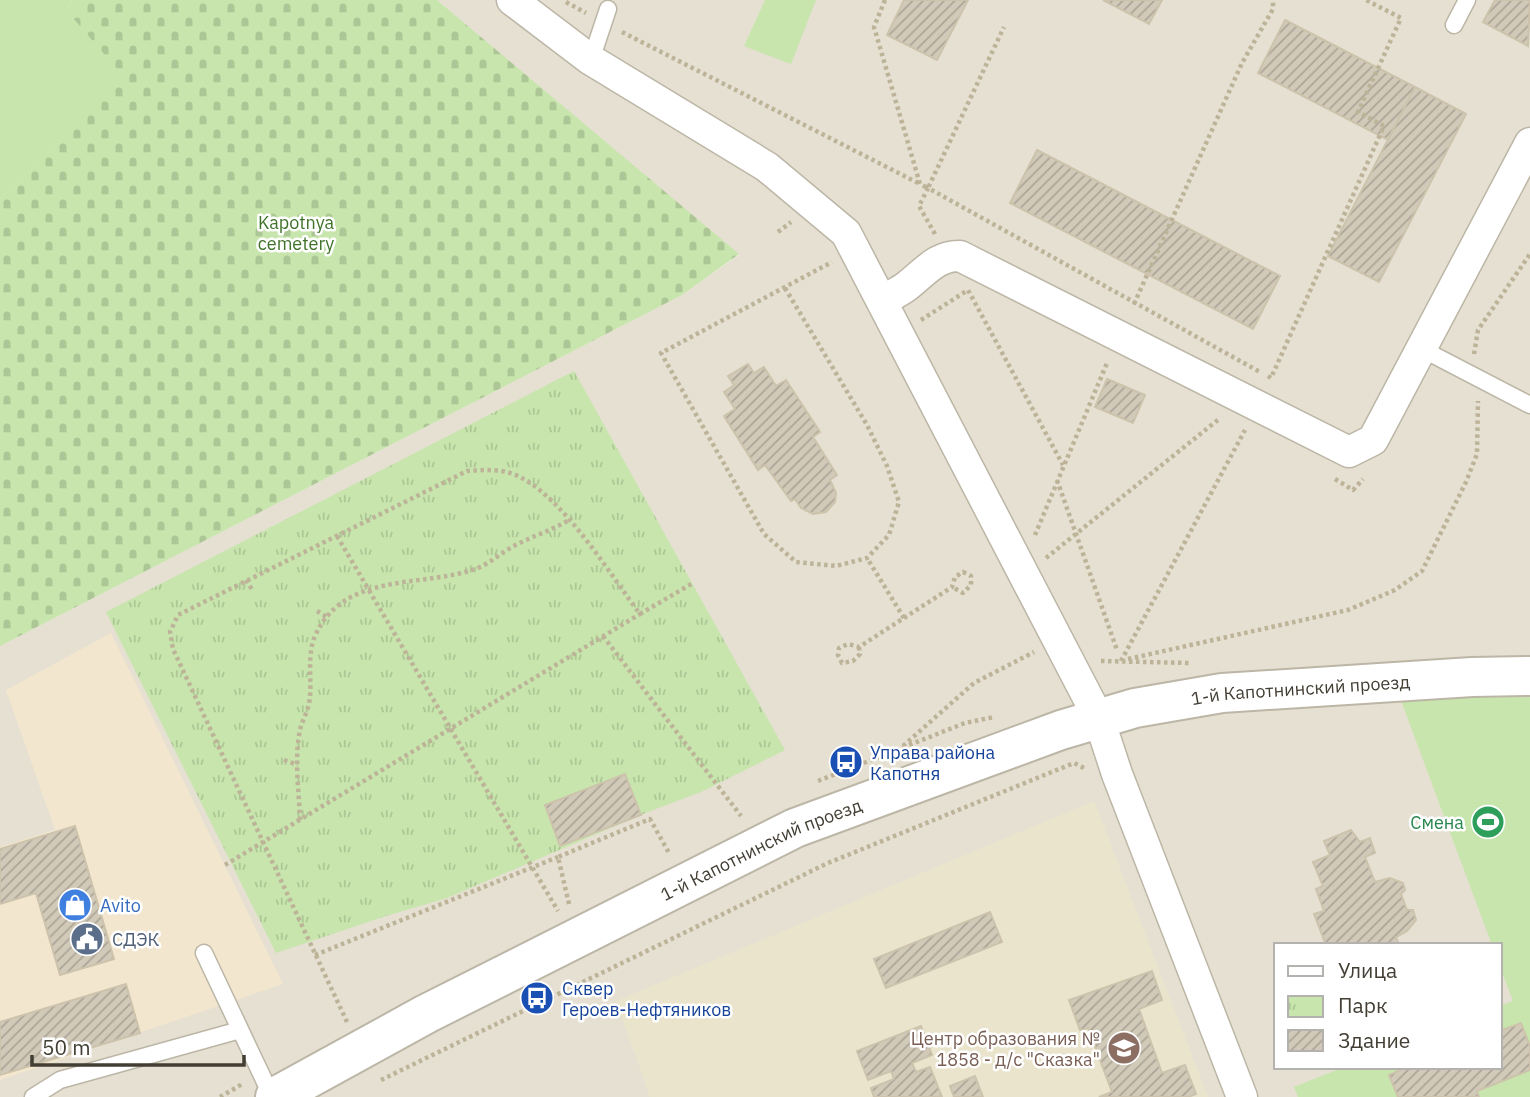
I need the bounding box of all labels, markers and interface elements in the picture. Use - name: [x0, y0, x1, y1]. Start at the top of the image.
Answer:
- park label: Kapotnya cemetery: [258, 211, 334, 255]
- street label: 1-й Капотнинский проезд: [1189, 669, 1411, 710]
- place label: Управа района Капотня: [870, 741, 996, 785]
- bus stop icon: Управа района Капотня: [827, 743, 865, 781]
- street label: 1-й Капотнинский проезд: [656, 793, 865, 906]
- sports icon: Смена: [1469, 803, 1507, 841]
- place label: Смена: [1410, 811, 1464, 834]
- shop icon: Avito: [56, 886, 94, 924]
- place label: Avito: [100, 894, 141, 917]
- public building icon: СДЭК: [68, 920, 106, 958]
- place label: СДЭК: [112, 928, 160, 951]
- legend: [1274, 943, 1502, 1069]
- text: Улица: [1338, 956, 1397, 984]
- place label: Сквер Героев-Нефтяников: [562, 977, 731, 1021]
- bus stop icon: Сквер Героев-Нефтяников: [518, 979, 556, 1017]
- text: Парк: [1338, 991, 1388, 1019]
- scale bar: [32, 1024, 243, 1068]
- text: Здание: [1338, 1026, 1410, 1054]
- place label: Центр образования № 1858 - д/с "Сказка": [911, 1027, 1100, 1071]
- school or university icon: Центр образования № 1858 - д/с "Сказка": [1105, 1029, 1143, 1067]
- text: 50 m: [42, 1033, 91, 1061]

